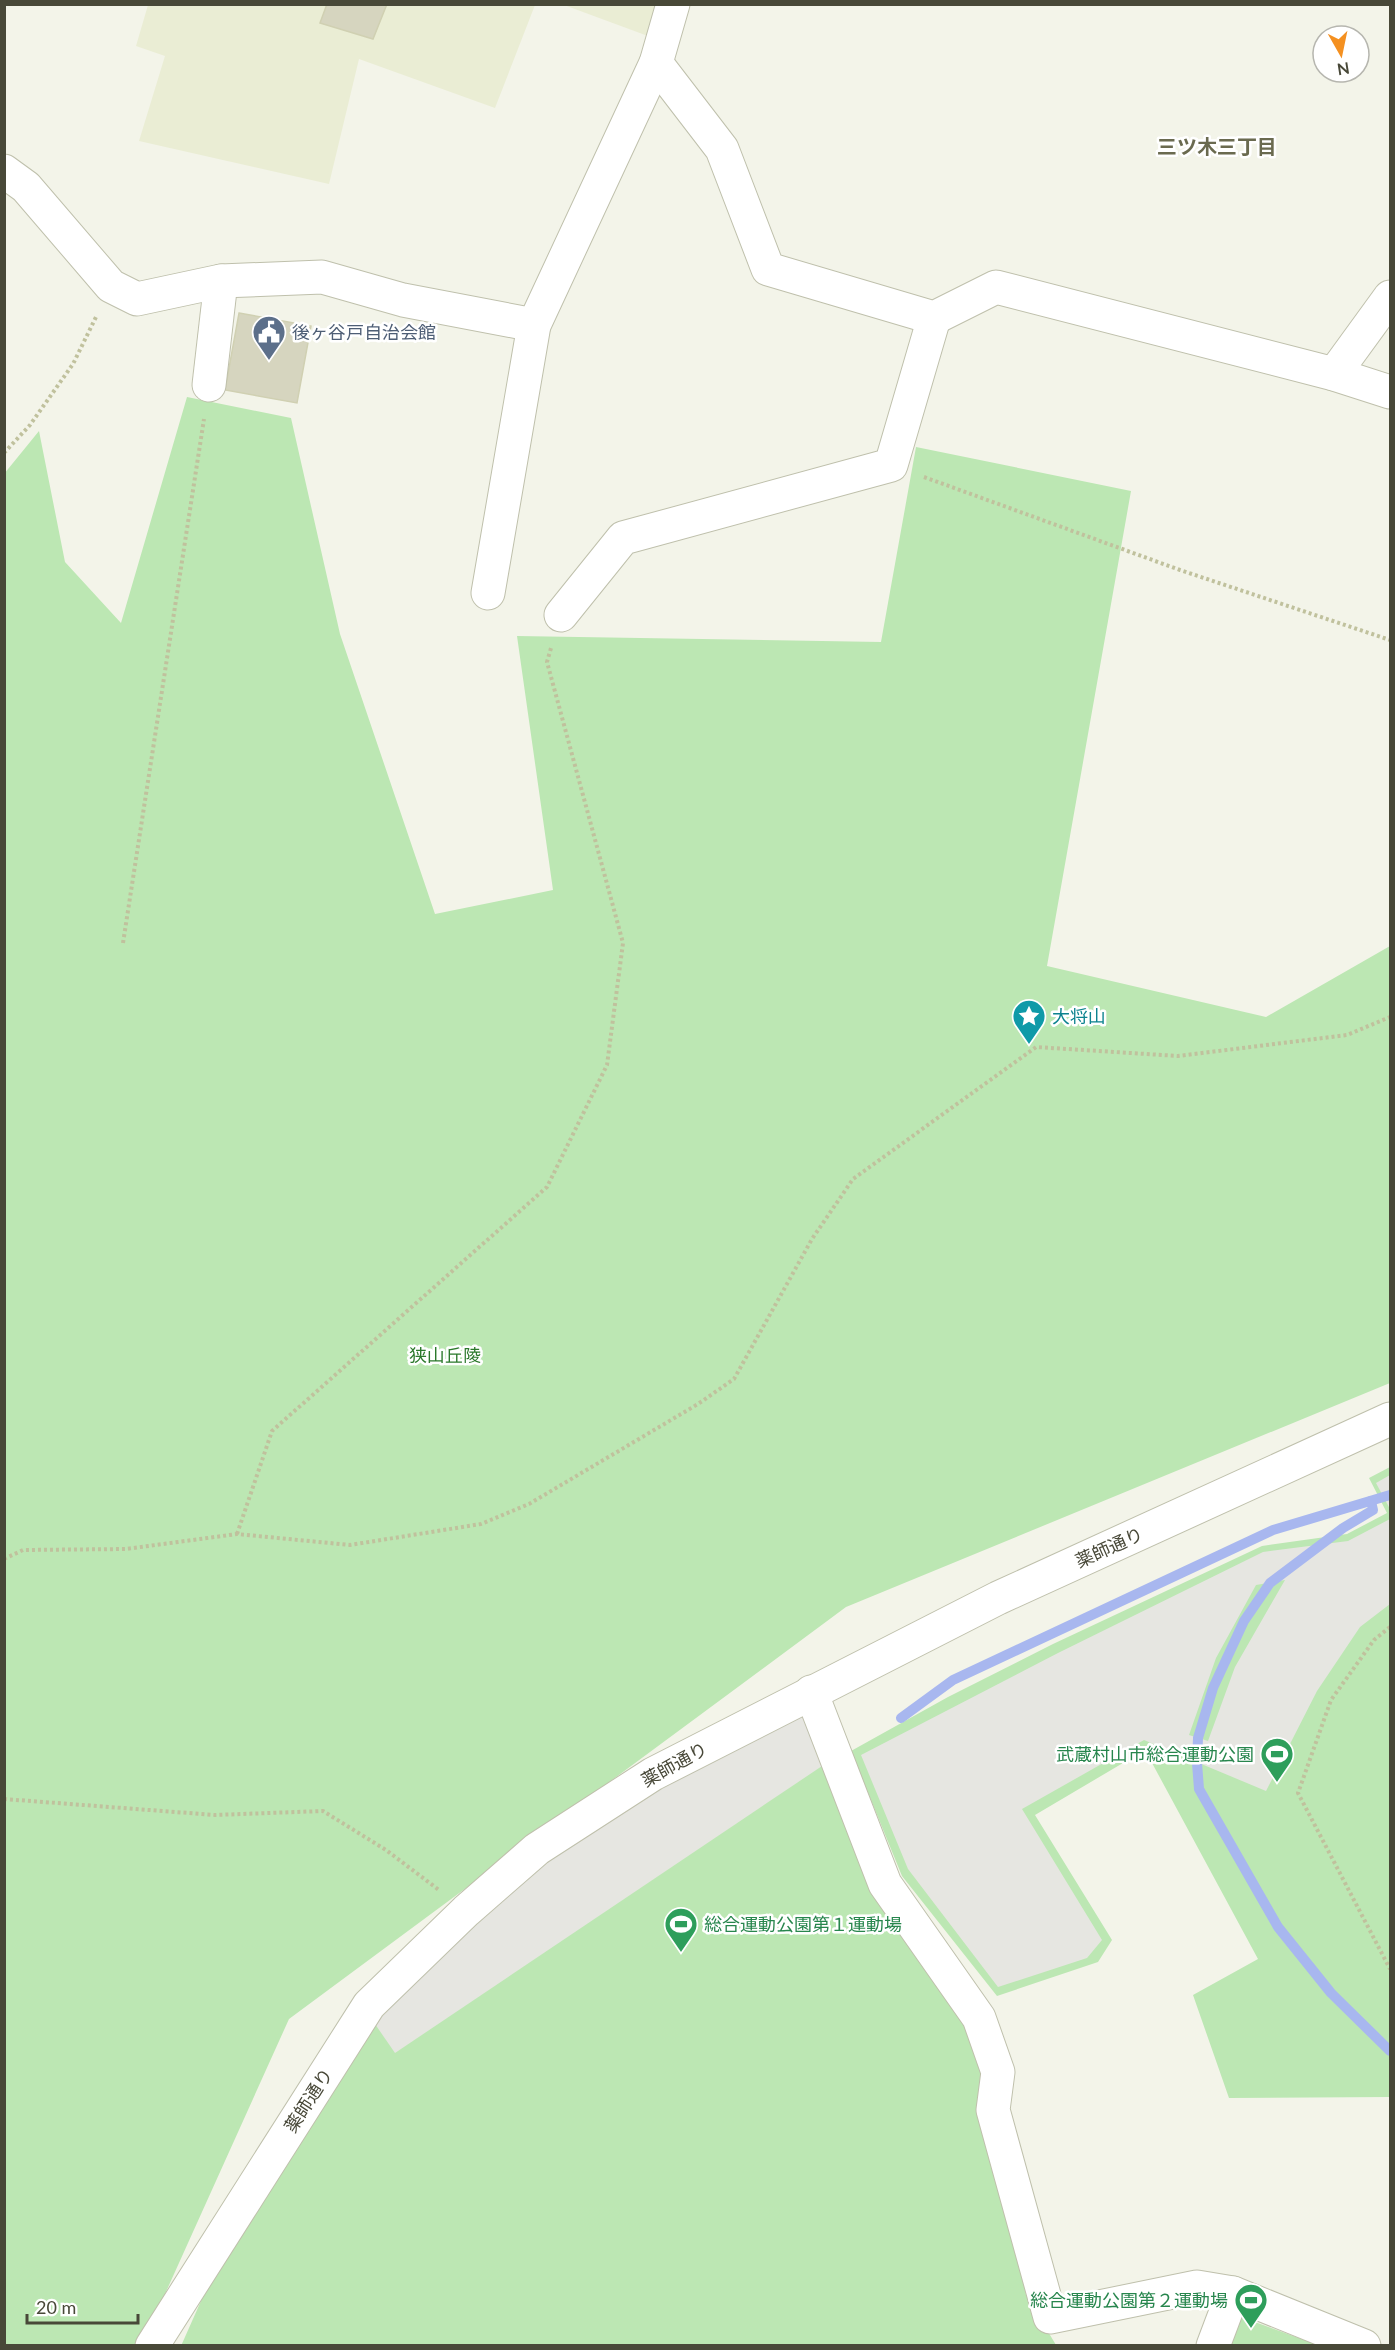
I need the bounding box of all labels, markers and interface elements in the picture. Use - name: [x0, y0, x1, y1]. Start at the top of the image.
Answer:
- north arrow: [1311, 24, 1371, 84]
- text: N: [1336, 59, 1351, 80]
- district label: 三ツ木三丁目: [1157, 134, 1277, 158]
- public building icon: 後ヶ谷戸自治会館: [251, 314, 287, 361]
- place label: 後ヶ谷戸自治会館: [292, 321, 436, 343]
- place icon: 大将山: [1011, 998, 1047, 1045]
- place label: 大将山: [1052, 1005, 1106, 1027]
- park label: 狭山丘陵: [409, 1344, 481, 1366]
- street label: 薬師通り: [1072, 1522, 1146, 1572]
- sports icon: 武蔵村山市総合運動公園: [1259, 1736, 1295, 1783]
- street label: 薬師通り: [637, 1737, 711, 1791]
- place label: 武蔵村山市総合運動公園: [1056, 1743, 1254, 1765]
- sports icon: 総合運動公園第１運動場: [663, 1906, 699, 1953]
- place label: 総合運動公園第１運動場: [704, 1913, 902, 1935]
- street label: 薬師通り: [279, 2064, 337, 2136]
- sports icon: 総合運動公園第２運動場: [1233, 2282, 1269, 2329]
- scale bar: [27, 2287, 138, 2325]
- place label: 総合運動公園第２運動場: [1030, 2289, 1228, 2311]
- text: 20 m: [36, 2296, 76, 2318]

